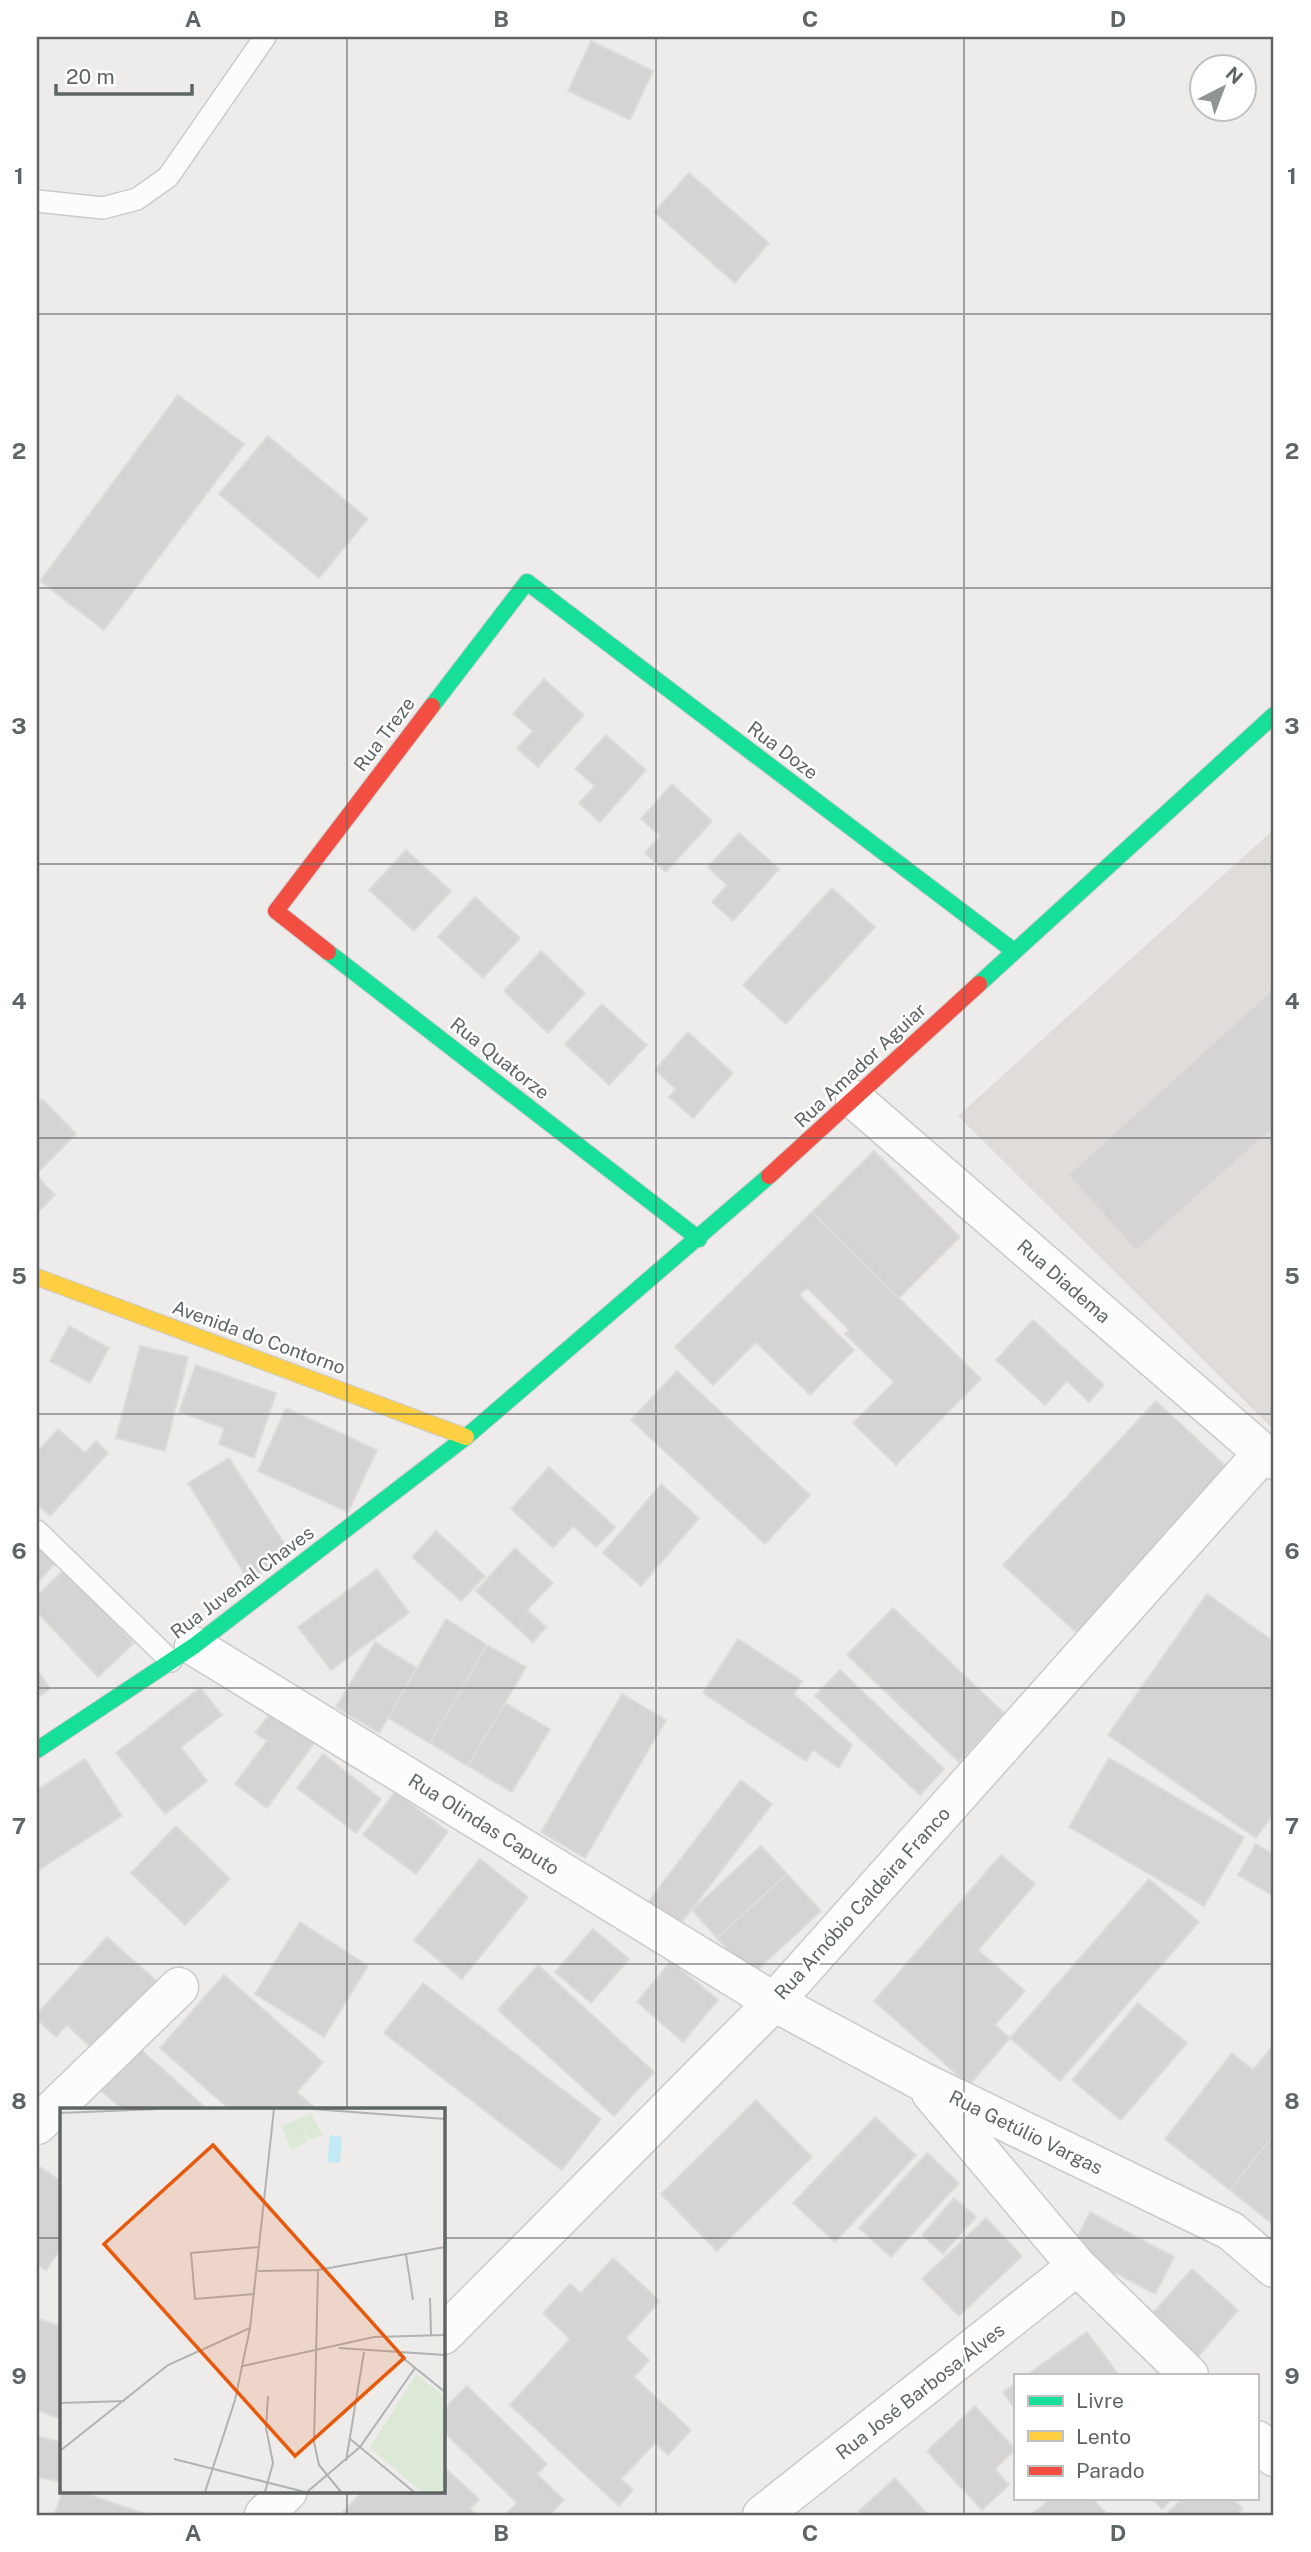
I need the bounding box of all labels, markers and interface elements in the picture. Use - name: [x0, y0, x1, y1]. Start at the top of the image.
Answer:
- text: A: [185, 5, 202, 32]
- text: B: [493, 5, 509, 32]
- text: C: [802, 5, 818, 32]
- text: D: [1110, 5, 1126, 32]
- scale bar: [56, 52, 192, 96]
- north arrow: [1188, 52, 1258, 122]
- text: N: [1221, 62, 1247, 89]
- text: 20 m: [66, 64, 115, 89]
- text: 1: [14, 162, 24, 189]
- text: 1: [1287, 162, 1297, 189]
- text: 2: [12, 437, 26, 464]
- text: 2: [1285, 437, 1299, 464]
- street label: Rua Treze: [349, 693, 419, 775]
- text: 3: [11, 712, 27, 739]
- text: 3: [1284, 712, 1300, 739]
- street label: Rua Doze: [743, 716, 823, 784]
- text: 4: [11, 987, 27, 1014]
- text: 4: [1284, 987, 1300, 1014]
- street label: Rua Amador Aguiar: [790, 998, 930, 1132]
- street label: Rua Quatorze: [446, 1013, 554, 1103]
- street label: Rua Diadema: [1013, 1235, 1115, 1327]
- text: 5: [11, 1262, 27, 1289]
- text: 5: [1284, 1262, 1300, 1289]
- street label: Avenida do Contorno: [170, 1295, 348, 1379]
- street label: Rua Juvenal Chaves: [166, 1521, 318, 1643]
- text: 6: [11, 1537, 27, 1564]
- text: 6: [1284, 1537, 1300, 1564]
- street label: Rua Olindas Caputo: [405, 1769, 563, 1879]
- street label: Rua Arnóbio Caldeira Franco: [770, 1802, 954, 2004]
- text: 7: [12, 1812, 26, 1839]
- text: 7: [1285, 1812, 1299, 1839]
- street label: Rua Getúlio Vargas: [946, 2085, 1106, 2179]
- text: 8: [11, 2087, 27, 2114]
- text: 8: [1284, 2087, 1300, 2114]
- inset map: [60, 2108, 444, 2492]
- street label: Rua José Barbosa Alves: [831, 2318, 1009, 2464]
- text: 9: [11, 2362, 27, 2389]
- text: 9: [1284, 2362, 1300, 2389]
- legend: [1014, 2374, 1258, 2500]
- text: Livre: [1076, 2388, 1124, 2413]
- text: Lento: [1076, 2424, 1131, 2449]
- text: Parado: [1076, 2458, 1145, 2483]
- text: A: [185, 2519, 202, 2546]
- text: B: [493, 2519, 509, 2546]
- text: C: [802, 2519, 818, 2546]
- text: D: [1110, 2519, 1126, 2546]

